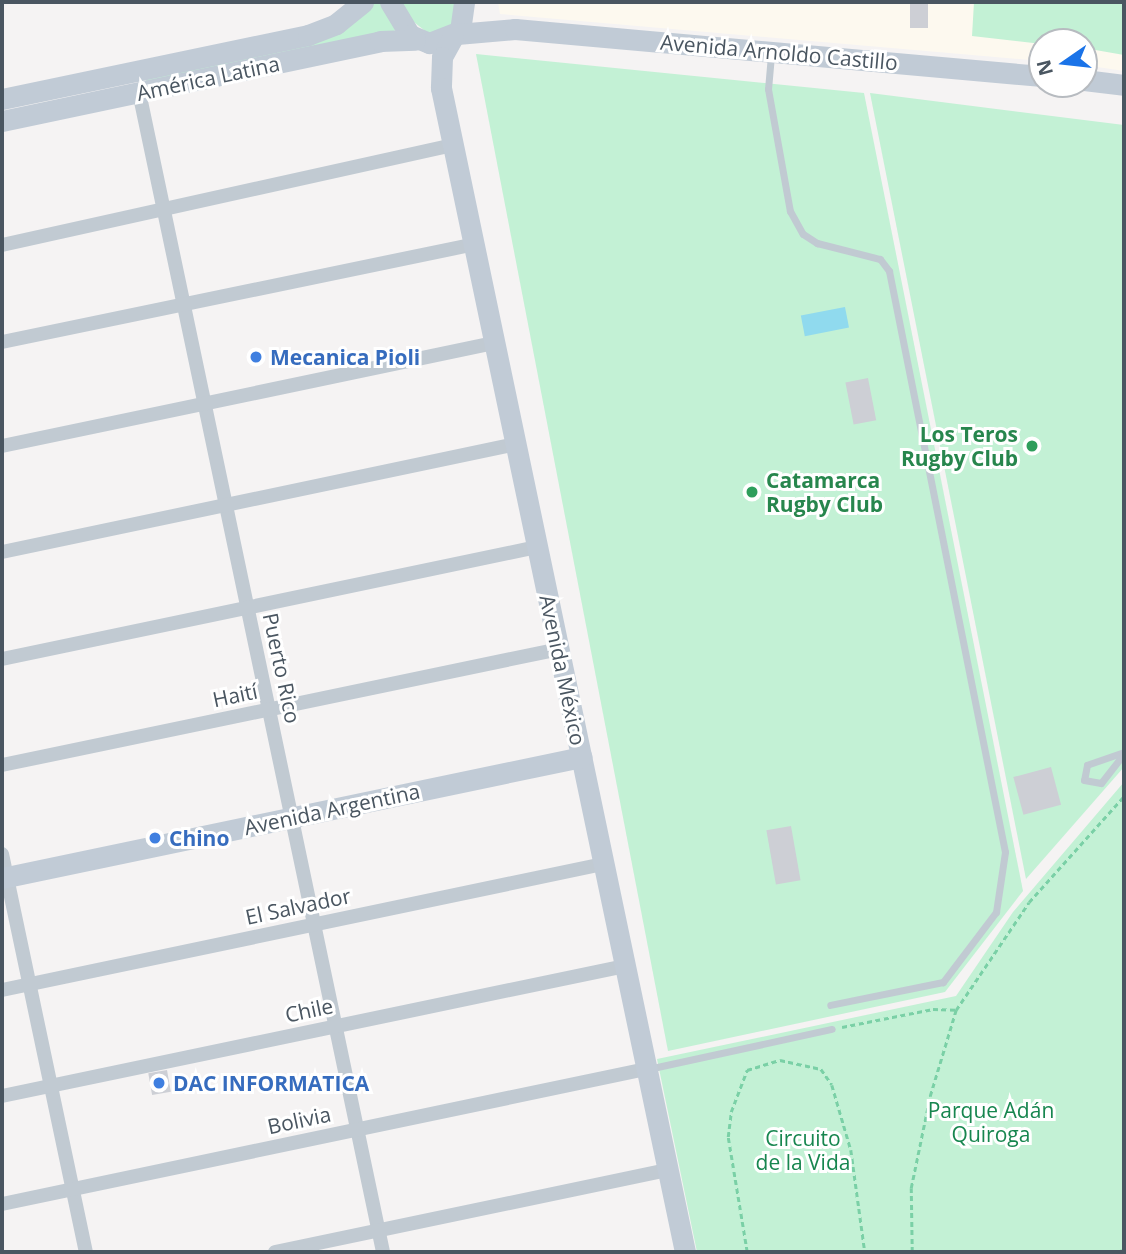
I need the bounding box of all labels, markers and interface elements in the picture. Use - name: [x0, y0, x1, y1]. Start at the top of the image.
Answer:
- north arrow: [1028, 28, 1098, 98]
- street label: Avenida Arnoldo Castillo: [659, 29, 899, 75]
- street label: América Latina: [134, 51, 282, 105]
- text: N: [1030, 57, 1059, 78]
- place label: Mecanica Pioli: [270, 344, 420, 370]
- marker: Mecanica Pioli: [248, 349, 264, 365]
- place label: Los Teros Rugby Club: [901, 421, 1018, 471]
- marker: Los Teros Rugby Club: [1024, 438, 1040, 454]
- place label: Catamarca Rugby Club: [766, 467, 883, 517]
- marker: Catamarca Rugby Club: [744, 484, 760, 500]
- street label: Avenida México: [535, 592, 591, 748]
- street label: Puerto Rico: [258, 610, 306, 726]
- street label: Haití: [210, 678, 260, 712]
- street label: Avenida Argentina: [242, 778, 422, 840]
- place label: Chino: [169, 825, 229, 851]
- marker: Chino: [147, 830, 163, 846]
- street label: El Salvador: [243, 883, 353, 929]
- street label: Chile: [283, 993, 335, 1027]
- place label: DAC INFORMATICA: [173, 1070, 369, 1096]
- marker: DAC INFORMATICA: [151, 1075, 167, 1091]
- park label: Parque Adán Quiroga: [928, 1097, 1054, 1147]
- street label: Bolivia: [265, 1101, 333, 1139]
- park label: Circuito de la Vida: [756, 1125, 850, 1175]

